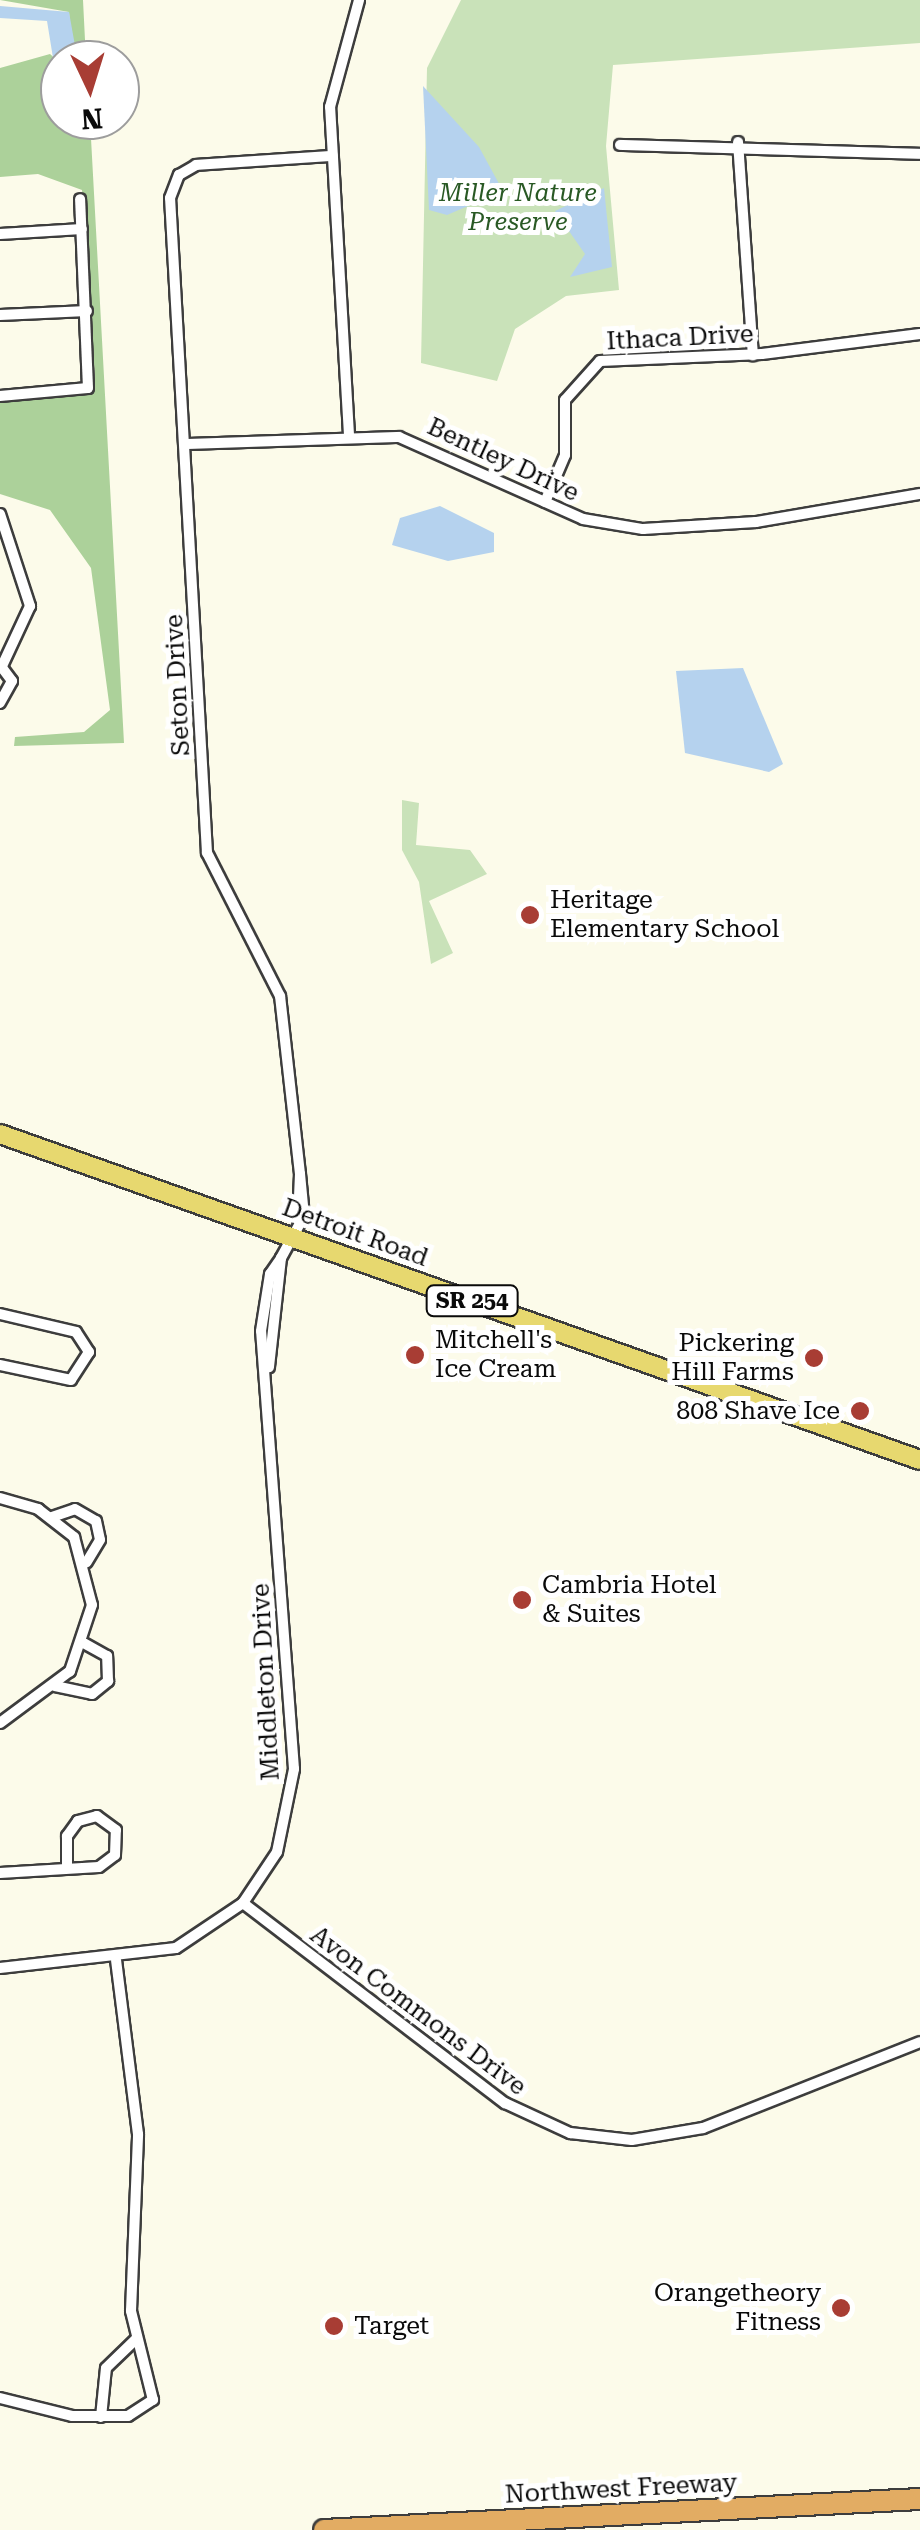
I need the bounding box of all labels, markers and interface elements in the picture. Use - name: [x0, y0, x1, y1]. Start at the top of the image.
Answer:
- north arrow: [40, 40, 140, 140]
- text: N: [80, 101, 104, 136]
- park label: Miller Nature Preserve: [439, 179, 597, 238]
- street label: Ithaca Drive: [606, 319, 754, 357]
- street label: Bentley Drive: [423, 412, 583, 508]
- street label: Seton Drive: [159, 613, 197, 757]
- place label: Heritage Elementary School: [550, 886, 779, 945]
- marker: Heritage Elementary School: [519, 904, 541, 926]
- street label: Detroit Road: [278, 1193, 432, 1273]
- road number: SR 254: [424, 1284, 520, 1318]
- place label: Mitchell's Ice Cream: [435, 1326, 556, 1385]
- place label: Pickering Hill Farms: [671, 1329, 794, 1388]
- marker: Mitchell's Ice Cream: [404, 1344, 426, 1366]
- marker: Pickering Hill Farms: [803, 1347, 825, 1369]
- place label: 808 Shave Ice: [676, 1396, 840, 1426]
- marker: 808 Shave Ice: [849, 1400, 871, 1422]
- place label: Cambria Hotel & Suites: [542, 1571, 716, 1630]
- street label: Middleton Drive: [246, 1583, 286, 1781]
- marker: Cambria Hotel & Suites: [511, 1589, 533, 1611]
- street label: Avon Commons Drive: [304, 1920, 532, 2102]
- place label: Orangetheory Fitness: [654, 2279, 821, 2338]
- marker: Orangetheory Fitness: [830, 2297, 852, 2319]
- place label: Target: [354, 2311, 429, 2341]
- marker: Target: [323, 2315, 345, 2337]
- street label: Northwest Freeway: [504, 2468, 738, 2510]

